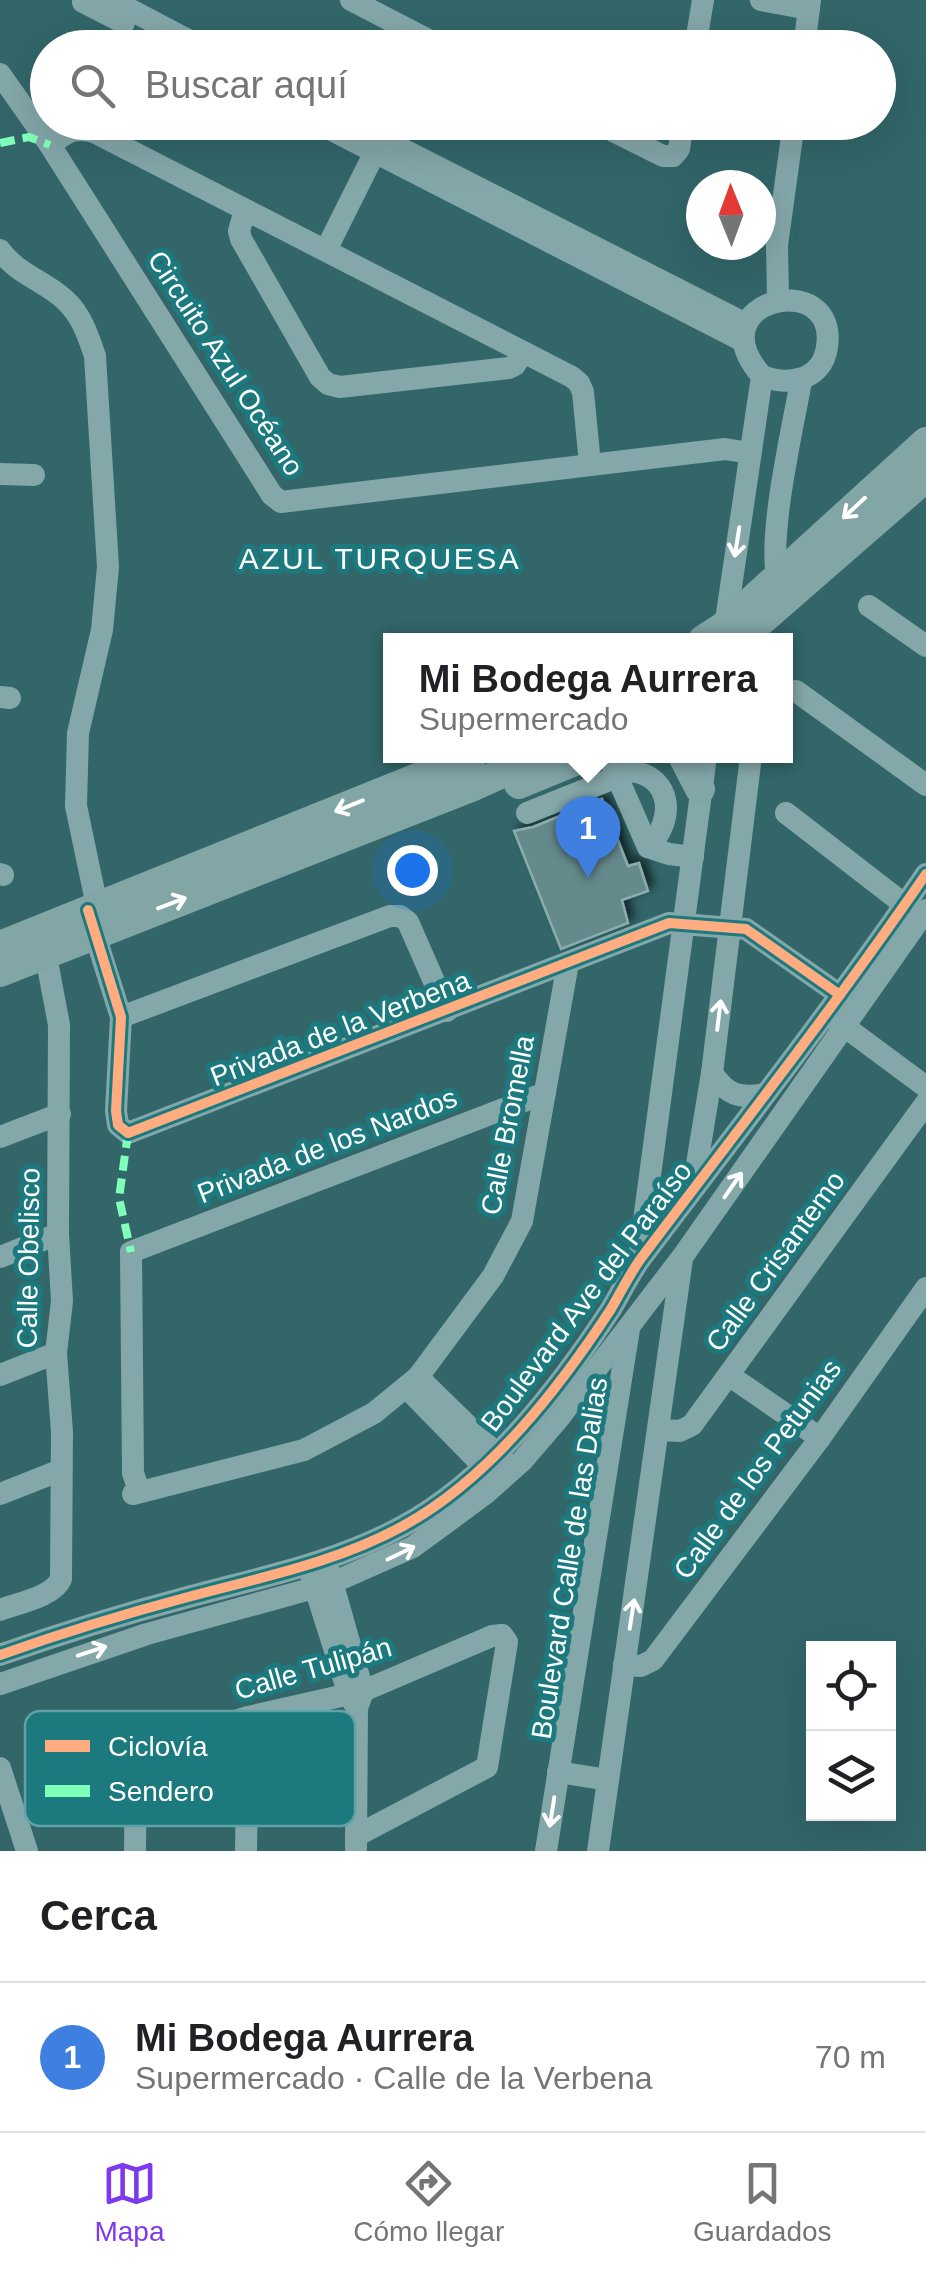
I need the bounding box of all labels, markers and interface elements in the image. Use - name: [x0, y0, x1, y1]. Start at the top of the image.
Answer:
- search box: [30, 30, 896, 140]
- icon: search: [65, 58, 120, 113]
- text: Buscar aquí: [145, 64, 348, 106]
- north arrow: [686, 170, 776, 260]
- street label: Circuito Azul Océano: [141, 245, 310, 481]
- one-way arrow: [841, 495, 867, 519]
- one-way arrow: [727, 525, 745, 557]
- district label: AZUL TURQUESA: [239, 542, 521, 575]
- popup: [383, 633, 793, 763]
- text: Mi Bodega Aurrera: [419, 658, 757, 700]
- text: Supermercado: [419, 701, 629, 737]
- pin: 1: [556, 796, 620, 878]
- one-way arrow: [334, 798, 365, 816]
- your location: [387, 845, 438, 896]
- one-way arrow: [156, 893, 187, 911]
- street label: Privada de la Verbena: [206, 964, 475, 1092]
- one-way arrow: [710, 1000, 729, 1032]
- street label: Calle Bromella: [475, 1032, 540, 1217]
- street label: Privada de los Nardos: [193, 1082, 461, 1209]
- street label: Boulevard Ave del Paraíso: [475, 1155, 698, 1437]
- street label: Calle Crisantemo: [700, 1165, 851, 1357]
- street label: Calle Obelisco: [11, 1167, 46, 1349]
- one-way arrow: [722, 1172, 743, 1199]
- street label: Calle de los Petunias: [668, 1354, 847, 1585]
- street label: Boulevard Calle de las Dalias: [526, 1375, 613, 1741]
- one-way arrow: [386, 1543, 415, 1562]
- one-way arrow: [623, 1598, 641, 1631]
- street label: Calle Tulipán: [231, 1631, 395, 1706]
- one-way arrow: [76, 1641, 107, 1659]
- map controls: [806, 1641, 896, 1821]
- button: locate: [806, 1641, 896, 1731]
- legend: [25, 1711, 355, 1826]
- text: Ciclovía: [108, 1731, 208, 1762]
- button: layers: [806, 1731, 896, 1821]
- text: Sendero: [108, 1776, 214, 1807]
- one-way arrow: [542, 1795, 560, 1827]
- text: Cerca: [40, 1892, 157, 1939]
- text: Mi Bodega Aurrera: [135, 2017, 474, 2059]
- text: 1: [64, 2039, 81, 2075]
- text: 70 m: [815, 2039, 886, 2075]
- text: Supermercado · Calle de la Verbena: [135, 2060, 653, 2096]
- tab: Mapa: [94, 2156, 164, 2248]
- tab: Cómo llegar: [353, 2156, 504, 2248]
- tab: Guardados: [693, 2156, 832, 2248]

